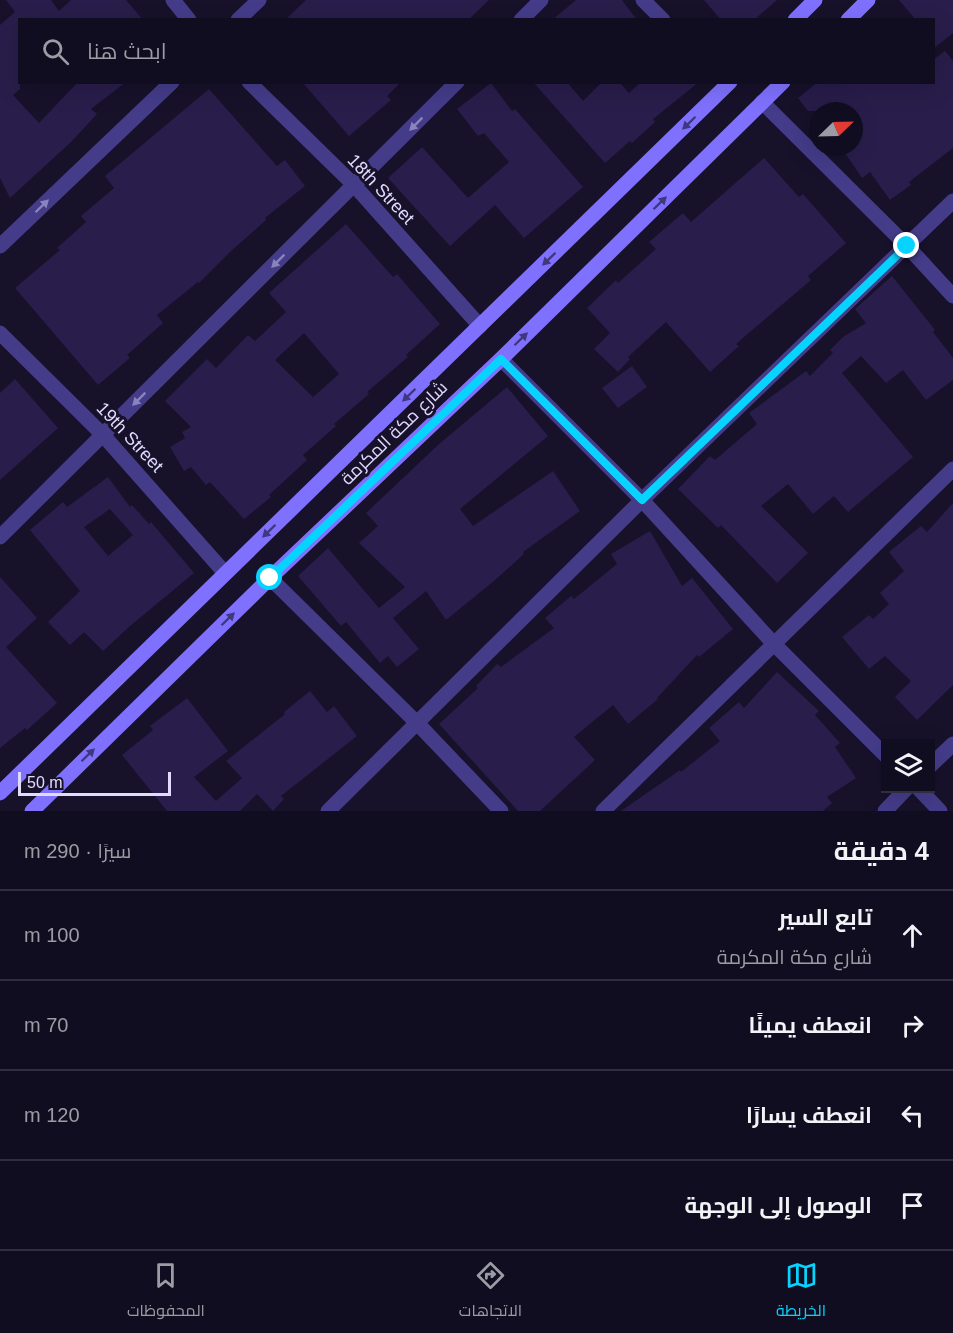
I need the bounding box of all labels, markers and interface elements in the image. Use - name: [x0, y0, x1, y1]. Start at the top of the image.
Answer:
- search box: [18, 18, 935, 84]
- icon: search: [39, 35, 72, 68]
- text: ابحث هنا: [87, 39, 167, 64]
- north arrow: [809, 102, 863, 156]
- one-way arrow: [409, 116, 423, 130]
- one-way arrow: [682, 116, 696, 130]
- street label: 18th Street: [344, 150, 418, 228]
- one-way arrow: [652, 196, 666, 210]
- one-way arrow: [35, 199, 49, 213]
- route end: [893, 232, 919, 258]
- one-way arrow: [542, 252, 556, 266]
- one-way arrow: [270, 254, 285, 268]
- one-way arrow: [513, 333, 527, 347]
- street label: شارع مكة المكرمة: [337, 377, 453, 490]
- one-way arrow: [401, 388, 416, 402]
- one-way arrow: [133, 391, 147, 405]
- street label: 19th Street: [93, 398, 167, 476]
- one-way arrow: [262, 523, 276, 537]
- route start: [256, 564, 282, 590]
- one-way arrow: [221, 613, 235, 627]
- map controls: [881, 739, 935, 793]
- button: layers: [881, 739, 935, 793]
- one-way arrow: [81, 749, 95, 763]
- scale bar: [18, 769, 171, 796]
- text: 50 m: [27, 774, 63, 791]
- text: 4 دقيقة: [834, 836, 929, 866]
- text: سيرًا · 290 m: [24, 840, 131, 862]
- text: تابع السير: [778, 905, 872, 930]
- icon: ahead: [896, 919, 929, 952]
- text: 100 m: [24, 924, 80, 946]
- text: شارع مكة المكرمة: [717, 946, 872, 968]
- icon: right: [896, 1009, 929, 1042]
- text: انعطف يمينًا: [749, 1013, 872, 1038]
- text: 70 m: [24, 1014, 68, 1036]
- icon: left: [896, 1099, 929, 1132]
- text: انعطف يسارًا: [746, 1103, 872, 1128]
- text: 120 m: [24, 1104, 80, 1126]
- icon: arrive: [896, 1189, 929, 1222]
- text: الوصول إلى الوجهة: [685, 1193, 872, 1218]
- tab: المحفوظات: [127, 1259, 205, 1325]
- tab: الاتجاهات: [459, 1259, 522, 1325]
- tab: الخريطة: [776, 1259, 826, 1325]

